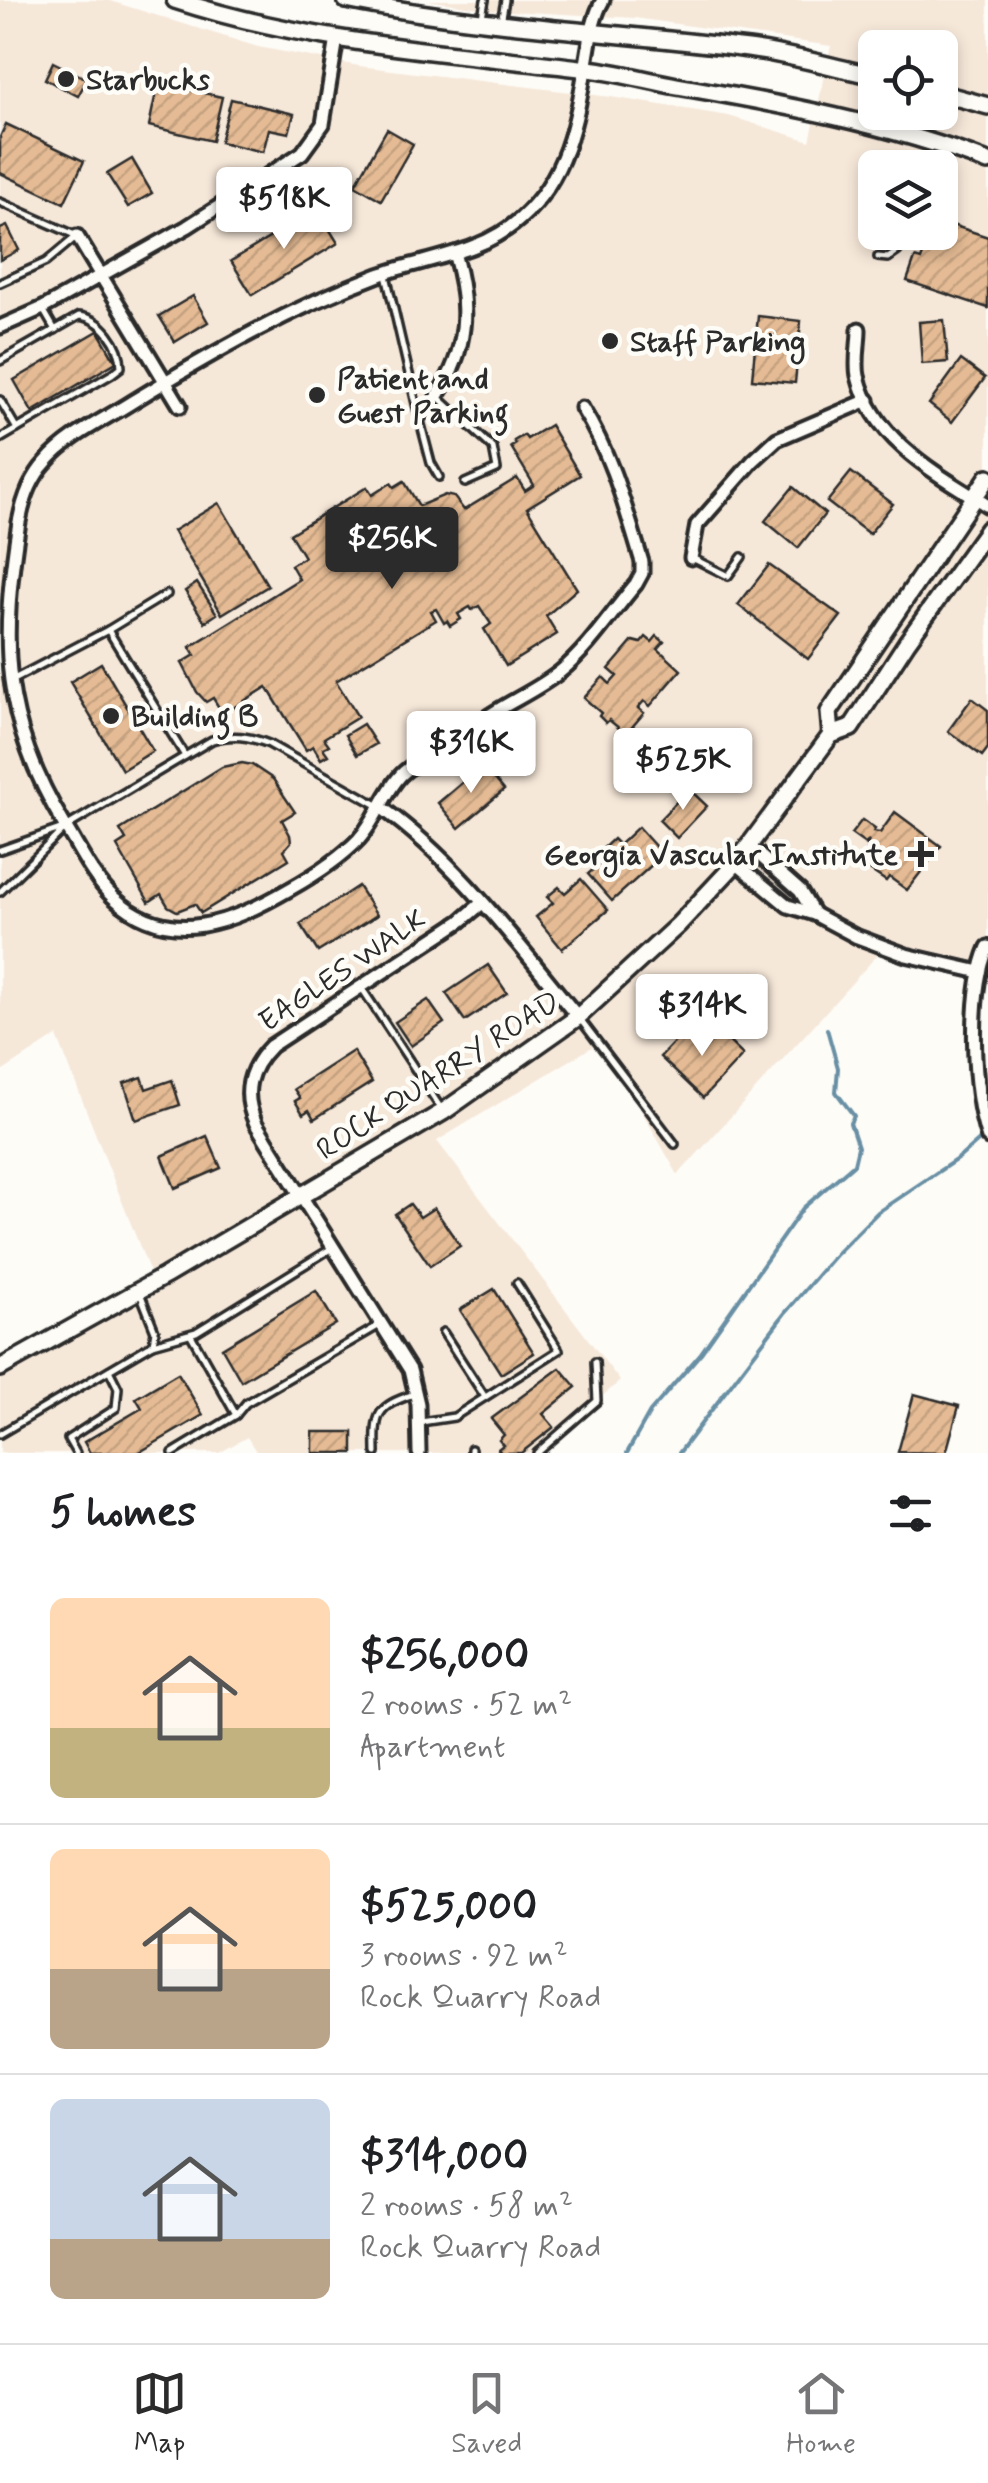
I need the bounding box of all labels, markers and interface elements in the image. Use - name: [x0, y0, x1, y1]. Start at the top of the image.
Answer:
- map controls: [858, 30, 958, 250]
- button: locate: [858, 30, 958, 130]
- place label: Starbucks: [86, 61, 211, 100]
- marker: Starbucks: [55, 68, 77, 90]
- button: layers: [858, 150, 958, 250]
- pin: $518K: [214, 167, 354, 252]
- text: $518K: [238, 178, 330, 220]
- place label: Staff Parking: [630, 323, 805, 365]
- marker: Staff Parking: [599, 330, 621, 352]
- place label: Patient and Guest Parking: [337, 360, 509, 437]
- marker: Patient and Guest Parking: [306, 384, 328, 406]
- pin: $256K: [322, 507, 462, 592]
- text: $256K: [347, 518, 437, 560]
- place label: Building B: [131, 698, 259, 741]
- marker: Building B: [100, 705, 122, 727]
- pin: $316K: [401, 711, 541, 796]
- text: $316K: [429, 722, 513, 764]
- pin: $525K: [613, 728, 753, 813]
- text: $525K: [635, 739, 731, 781]
- place label: Georgia Vascular Institute: [544, 836, 898, 878]
- marker: Georgia Vascular Institute: [908, 841, 934, 867]
- street label: EAGLES WALK: [252, 901, 434, 1042]
- pin: $314K: [632, 974, 772, 1059]
- street label: ROCK QUARRY ROAD: [310, 983, 568, 1170]
- text: $314K: [658, 985, 746, 1027]
- text: 5 homes: [50, 1486, 196, 1541]
- icon: filters: [883, 1486, 938, 1541]
- text: $256,000: [360, 1629, 529, 1684]
- icon: home: [130, 1638, 250, 1758]
- text: 2 rooms · 52 m²: [360, 1684, 572, 1726]
- text: Apartment: [360, 1726, 505, 1768]
- text: $525,000: [360, 1880, 537, 1935]
- icon: home: [130, 1889, 250, 2009]
- text: 3 rooms · 92 m²: [360, 1935, 568, 1977]
- text: Rock Quarry Road: [360, 1977, 601, 2019]
- text: $314,000: [360, 2130, 528, 2185]
- icon: home: [130, 2139, 250, 2259]
- text: 2 rooms · 58 m²: [360, 2185, 573, 2227]
- text: Rock Quarry Road: [360, 2227, 601, 2269]
- tab: Map: [132, 2366, 187, 2463]
- tab: Saved: [451, 2366, 522, 2463]
- tab: Home: [786, 2366, 856, 2463]

